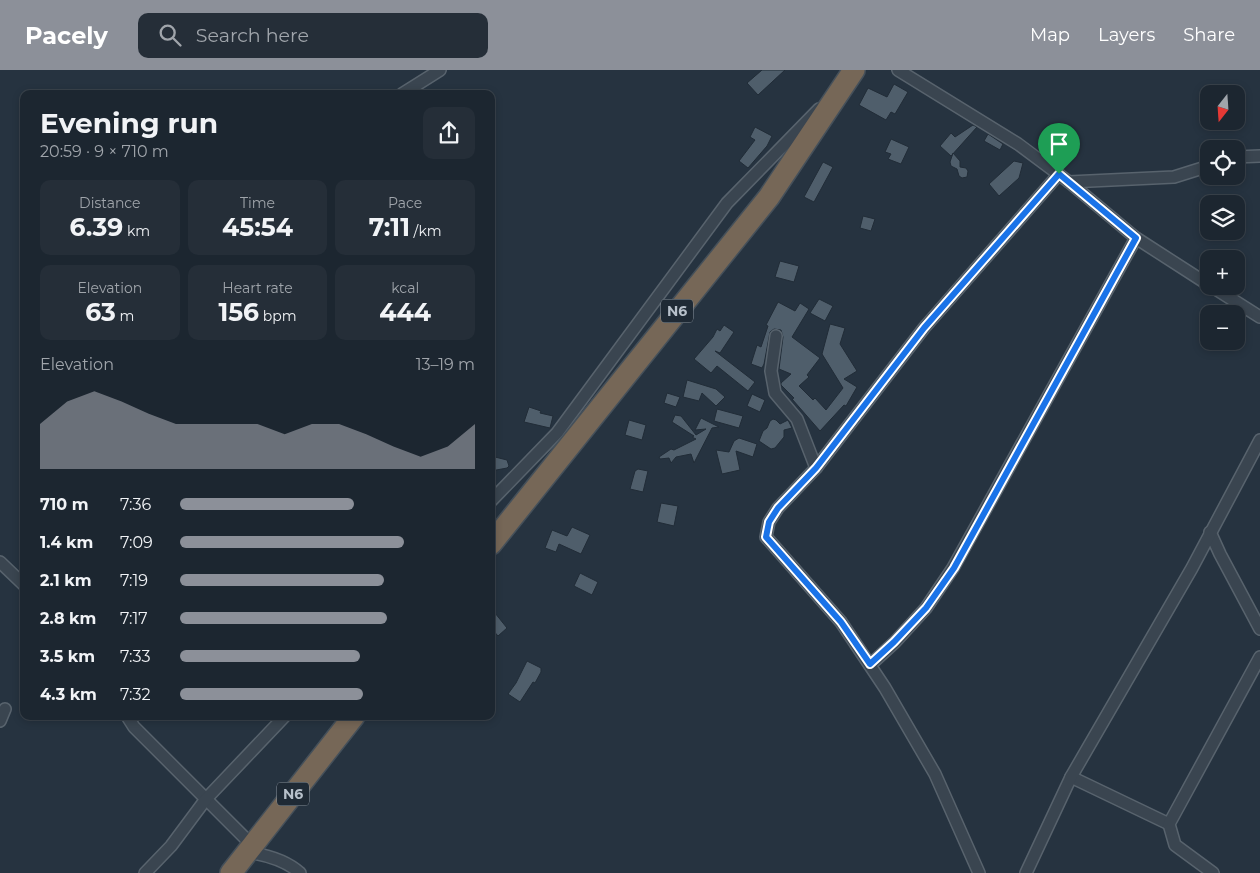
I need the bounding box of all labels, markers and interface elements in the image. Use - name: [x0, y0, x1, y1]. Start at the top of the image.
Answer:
- search box: [138, 13, 488, 58]
- text: Pacely: [25, 21, 108, 50]
- icon: search: [156, 21, 184, 49]
- text: Search here: [196, 24, 309, 47]
- text: Map: [1030, 24, 1070, 46]
- text: Layers: [1098, 24, 1155, 46]
- text: Share: [1183, 24, 1235, 46]
- north arrow: [1200, 85, 1245, 130]
- map controls: [1200, 85, 1245, 350]
- text: Evening run: [40, 106, 218, 140]
- button: share: [423, 107, 475, 159]
- pin: [1038, 123, 1080, 174]
- icon: arrive: [1045, 130, 1073, 158]
- button: locate: [1200, 140, 1245, 185]
- text: 20:59 · 9 × 710 m: [40, 142, 169, 161]
- text: Distance: [79, 194, 141, 212]
- text: Time: [240, 194, 275, 212]
- text: Pace: [388, 194, 422, 212]
- button: layers: [1200, 195, 1245, 240]
- text: 6.39: [70, 212, 123, 242]
- text: 45:54: [222, 212, 293, 242]
- text: 7:11: [369, 212, 410, 242]
- text: km: [123, 222, 150, 240]
- text: /km: [410, 222, 442, 240]
- button: +: [1200, 250, 1245, 295]
- text: Elevation: [77, 279, 142, 297]
- text: Heart rate: [222, 279, 293, 297]
- text: kcal: [391, 279, 419, 297]
- text: 63: [85, 297, 116, 327]
- text: 156: [218, 297, 259, 327]
- text: 444: [379, 297, 431, 327]
- road number: N6: [661, 300, 693, 322]
- button: −: [1200, 305, 1245, 350]
- text: m: [116, 307, 134, 325]
- text: bpm: [259, 307, 297, 325]
- text: Elevation: [40, 355, 114, 374]
- text: 13–19 m: [416, 355, 475, 374]
- text: 710 m: [40, 495, 89, 514]
- text: 7:36: [120, 495, 151, 514]
- text: 1.4 km: [40, 533, 93, 552]
- text: 7:09: [120, 533, 153, 552]
- text: 2.1 km: [40, 571, 92, 590]
- text: 7:19: [120, 571, 148, 590]
- text: 2.8 km: [40, 609, 96, 628]
- text: 7:17: [120, 609, 148, 628]
- text: 3.5 km: [40, 647, 95, 666]
- text: 7:33: [120, 647, 150, 666]
- text: 4.3 km: [40, 685, 97, 704]
- text: 7:32: [120, 685, 151, 704]
- road number: N6: [277, 782, 309, 806]

